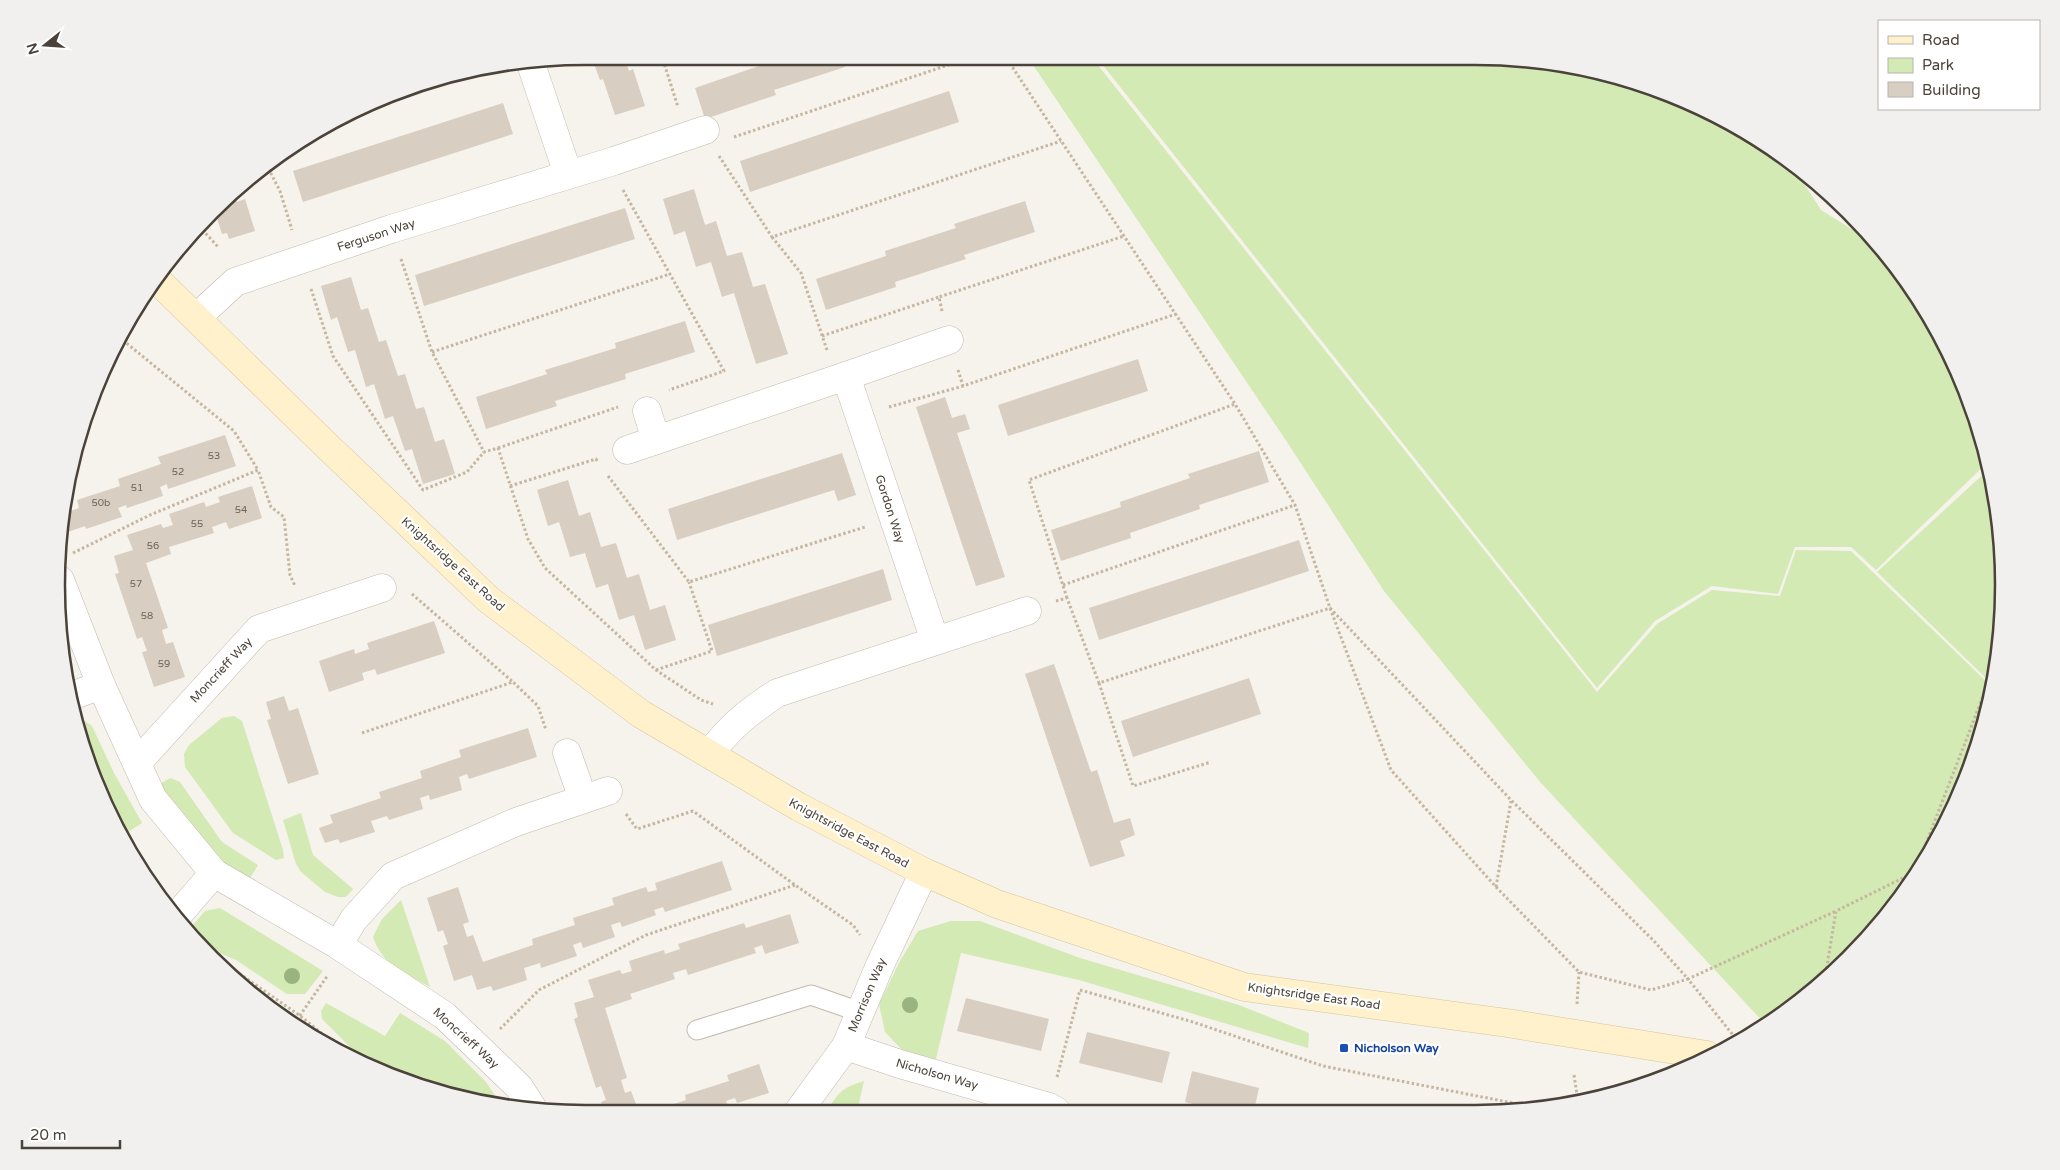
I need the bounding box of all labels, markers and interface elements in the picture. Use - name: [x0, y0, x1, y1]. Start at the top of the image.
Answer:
- north arrow: [20, 20, 70, 70]
- legend: [1878, 20, 2040, 110]
- text: Road: [1922, 31, 1960, 49]
- text: N: [23, 41, 43, 57]
- text: Park: [1922, 56, 1954, 74]
- text: Building: [1922, 81, 1981, 99]
- street label: Ferguson Way: [335, 216, 417, 254]
- house number: 53: [208, 450, 220, 462]
- house number: 52: [172, 466, 184, 478]
- street label: Gordon Way: [872, 473, 908, 545]
- house number: 51: [131, 482, 143, 494]
- house number: 50b: [92, 497, 110, 509]
- house number: 54: [235, 504, 247, 516]
- street label: Knightsridge East Road: [399, 514, 507, 614]
- house number: 55: [191, 518, 203, 530]
- house number: 56: [147, 540, 159, 552]
- house number: 57: [130, 578, 142, 590]
- house number: 58: [141, 610, 153, 622]
- street label: Moncrieff Way: [187, 634, 255, 705]
- house number: 59: [158, 658, 170, 670]
- street label: Knightsridge East Road: [787, 795, 911, 871]
- street label: Morrison Way: [845, 955, 889, 1034]
- street label: Knightsridge East Road: [1247, 980, 1381, 1012]
- street label: Moncrieff Way: [430, 1005, 502, 1072]
- place label: Nicholson Way: [1354, 1041, 1439, 1056]
- marker: Nicholson Way: [1338, 1042, 1350, 1054]
- street label: Nicholson Way: [894, 1056, 980, 1093]
- scale bar: [22, 1118, 120, 1150]
- text: 20 m: [30, 1126, 67, 1144]

